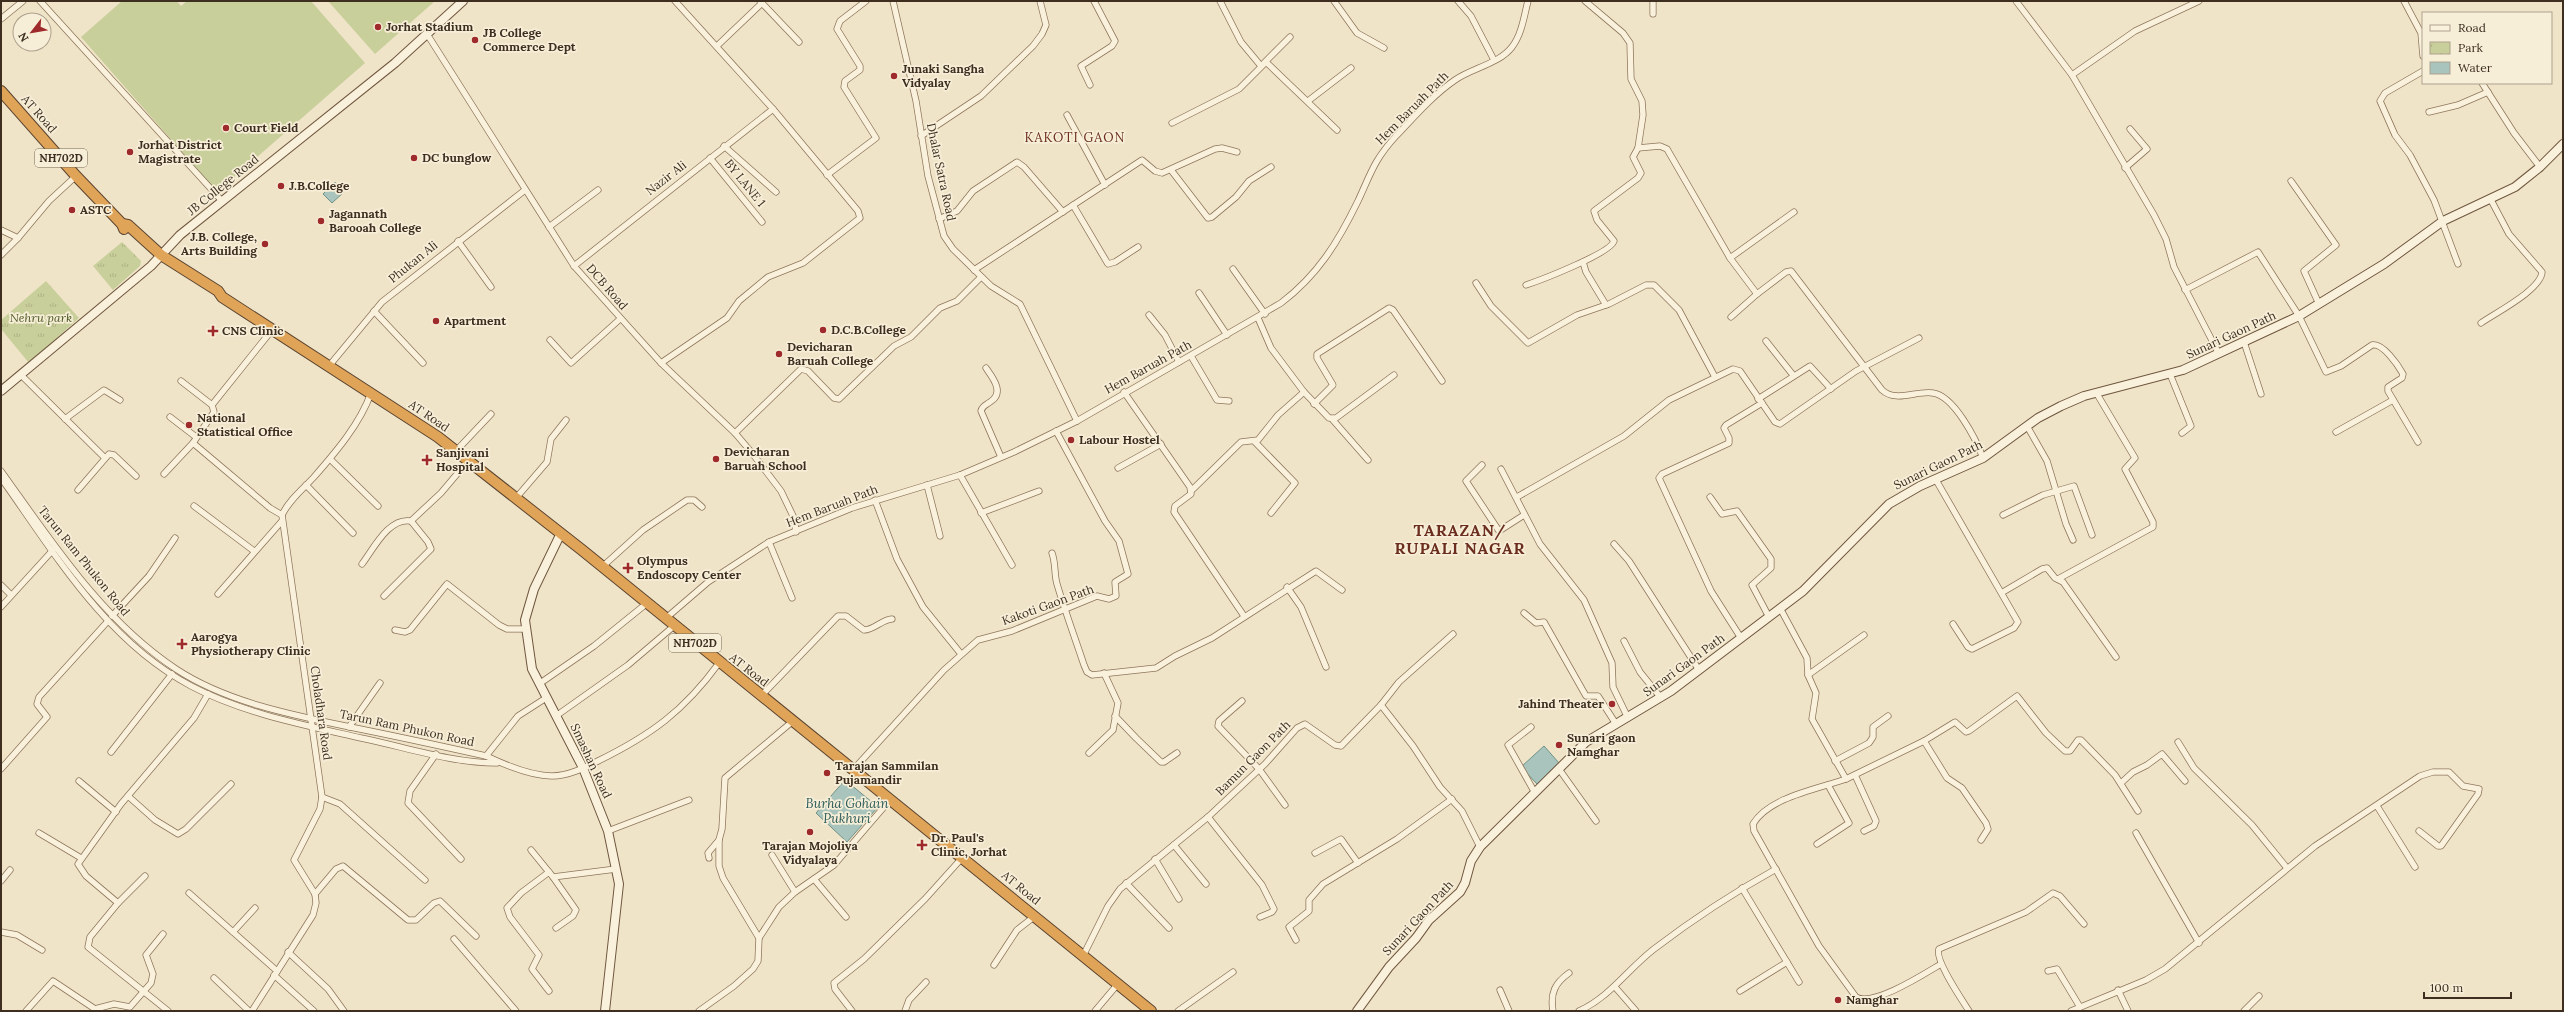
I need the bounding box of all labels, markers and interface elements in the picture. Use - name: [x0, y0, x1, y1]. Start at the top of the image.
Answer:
- north arrow: [12, 12, 52, 52]
- legend: [2422, 12, 2552, 84]
- place label: Jorhat Stadium: [386, 19, 473, 34]
- text: Road: [2458, 20, 2486, 35]
- marker: Jorhat Stadium: [373, 22, 383, 32]
- place label: JB College Commerce Dept: [483, 25, 577, 54]
- text: N: [15, 29, 32, 44]
- marker: JB College Commerce Dept: [470, 35, 480, 45]
- text: Park: [2458, 40, 2484, 55]
- text: Water: [2458, 60, 2493, 75]
- place label: Junaki Sangha Vidyalay: [902, 61, 985, 90]
- street label: Hem Baruah Path: [1372, 68, 1451, 147]
- marker: Junaki Sangha Vidyalay: [889, 71, 899, 81]
- street label: AT Road: [18, 91, 60, 136]
- place label: Court Field: [234, 120, 298, 135]
- street label: Dhalar Satra Road: [924, 121, 959, 222]
- marker: Court Field: [221, 123, 231, 133]
- district label: KAKOTI GAON: [1025, 129, 1125, 146]
- place label: Jorhat District Magistrate: [138, 137, 223, 166]
- marker: Jorhat District Magistrate: [125, 147, 135, 157]
- road number: NH702D: [35, 149, 87, 167]
- place label: DC bunglow: [422, 150, 492, 165]
- street label: JB College Road: [183, 151, 261, 219]
- marker: DC bunglow: [409, 153, 419, 163]
- street label: BY LANE 1: [722, 156, 769, 209]
- street label: Nazir Ali: [642, 157, 689, 198]
- place label: J.B.College: [289, 178, 350, 193]
- marker: J.B.College: [276, 181, 286, 191]
- place label: ASTC: [80, 202, 112, 217]
- marker: ASTC: [67, 205, 77, 215]
- place label: Jagannath Barooah College: [329, 206, 422, 235]
- marker: Jagannath Barooah College: [316, 216, 326, 226]
- place label: J.B. College, Arts Building: [181, 229, 258, 258]
- street label: Phukan Ali: [385, 237, 440, 286]
- marker: J.B. College, Arts Building: [260, 239, 270, 249]
- street label: DCB Road: [583, 261, 631, 313]
- street label: Sunari Gaon Path: [2184, 307, 2278, 362]
- park label: Nehru park: [10, 310, 72, 325]
- place label: Apartment: [444, 313, 507, 328]
- marker: Apartment: [431, 316, 441, 326]
- place label: D.C.B.College: [831, 322, 906, 337]
- place label: CNS Clinic: [222, 323, 284, 338]
- marker: CNS Clinic: [207, 325, 219, 337]
- marker: D.C.B.College: [818, 325, 828, 335]
- street label: Hem Baruah Path: [1102, 336, 1194, 397]
- place label: Devicharan Baruah College: [787, 339, 874, 368]
- marker: Devicharan Baruah College: [774, 349, 784, 359]
- street label: AT Road: [405, 396, 453, 435]
- place label: National Statistical Office: [197, 410, 293, 439]
- marker: National Statistical Office: [184, 420, 194, 430]
- place label: Labour Hostel: [1079, 432, 1160, 447]
- marker: Labour Hostel: [1066, 435, 1076, 445]
- street label: Sunari Gaon Path: [1891, 437, 1985, 493]
- place label: Devicharan Baruah School: [724, 444, 807, 473]
- place label: Sanjivani Hospital: [436, 445, 489, 474]
- marker: Sanjivani Hospital: [421, 454, 433, 466]
- marker: Devicharan Baruah School: [711, 454, 721, 464]
- street label: Hem Baruah Path: [784, 481, 880, 530]
- street label: Tarun Ram Phukon Road: [35, 503, 133, 619]
- district label: TARAZAN/ RUPALI NAGAR: [1394, 520, 1526, 558]
- place label: Olympus Endoscopy Center: [637, 553, 741, 582]
- marker: Olympus Endoscopy Center: [622, 562, 634, 574]
- street label: Kakoti Gaon Path: [1000, 581, 1096, 628]
- place label: Aarogya Physiotherapy Clinic: [191, 629, 311, 658]
- street label: Sunari Gaon Path: [1640, 630, 1727, 699]
- road number: NH702D: [669, 634, 721, 652]
- marker: Aarogya Physiotherapy Clinic: [176, 638, 188, 650]
- street label: AT Road: [726, 649, 772, 690]
- street label: Choladhara Road: [307, 665, 336, 761]
- place label: Jahind Theater: [1518, 696, 1604, 711]
- marker: Jahind Theater: [1607, 699, 1617, 709]
- street label: Tarun Ram Phukon Road: [338, 706, 476, 749]
- street label: Bamun Gaon Path: [1212, 717, 1293, 798]
- street label: Smashan Road: [568, 721, 615, 801]
- place label: Sunari gaon Namghar: [1567, 730, 1636, 759]
- marker: Sunari gaon Namghar: [1554, 740, 1564, 750]
- place label: Tarajan Sammilan Pujamandir: [835, 758, 939, 787]
- marker: Tarajan Sammilan Pujamandir: [822, 768, 832, 778]
- water label: Burha Gohain Pukhuri: [806, 795, 888, 827]
- marker: Tarajan Mojoliya Vidyalaya: [805, 827, 815, 837]
- place label: Dr. Paul's Clinic, Jorhat: [931, 830, 1008, 859]
- place label: Tarajan Mojoliya Vidyalaya: [762, 838, 858, 867]
- marker: Dr. Paul's Clinic, Jorhat: [916, 839, 928, 851]
- street label: AT Road: [998, 867, 1044, 908]
- street label: Sunari Gaon Path: [1379, 877, 1456, 958]
- scale bar: [2424, 974, 2511, 1000]
- text: 100 m: [2430, 980, 2463, 995]
- place label: Namghar: [1846, 992, 1899, 1007]
- marker: Namghar: [1833, 995, 1843, 1005]

